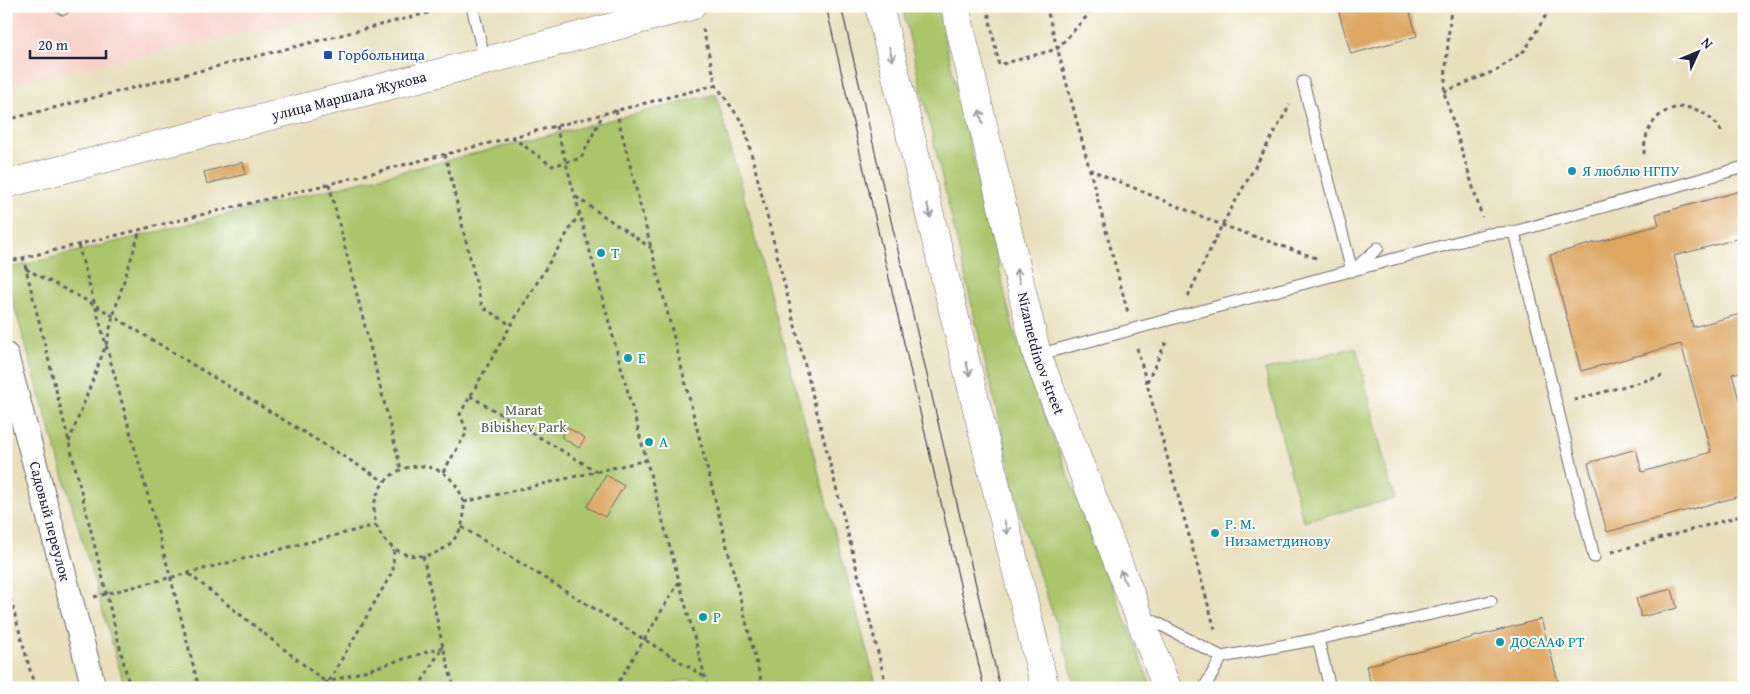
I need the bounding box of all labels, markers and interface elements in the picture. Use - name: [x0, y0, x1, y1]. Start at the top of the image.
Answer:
- scale bar: [30, 28, 106, 60]
- north arrow: [1672, 28, 1722, 78]
- text: N: [1697, 33, 1718, 54]
- text: 20 m: [38, 34, 69, 55]
- place label: Горбольница: [338, 44, 426, 65]
- one-way arrow: [887, 45, 896, 61]
- marker: Горбольница: [322, 49, 334, 61]
- street label: улица Маршала Жукова: [268, 65, 429, 126]
- one-way arrow: [976, 110, 985, 126]
- place label: Я люблю НГПУ: [1581, 160, 1680, 181]
- marker: Я люблю НГПУ: [1566, 165, 1578, 177]
- one-way arrow: [925, 203, 934, 219]
- place label: Т: [611, 242, 620, 263]
- marker: Т: [595, 247, 607, 259]
- one-way arrow: [1013, 268, 1022, 284]
- street label: Nizametdinov street: [1013, 290, 1071, 418]
- place label: Е: [638, 347, 646, 368]
- marker: Е: [622, 352, 634, 364]
- one-way arrow: [964, 361, 973, 377]
- park label: Marat Bibishev Park: [481, 399, 567, 437]
- place label: А: [659, 431, 668, 452]
- marker: А: [643, 436, 655, 448]
- street label: Садовый переулок: [25, 459, 76, 584]
- place label: Р. М. Низаметдинову: [1225, 513, 1331, 551]
- one-way arrow: [1002, 519, 1011, 535]
- marker: Р. М. Низаметдинову: [1209, 527, 1221, 539]
- one-way arrow: [1118, 570, 1128, 585]
- place label: Р: [713, 606, 721, 627]
- marker: Р: [697, 611, 709, 623]
- place label: ДОСААФ РТ: [1509, 631, 1585, 652]
- marker: ДОСААФ РТ: [1494, 636, 1506, 648]

